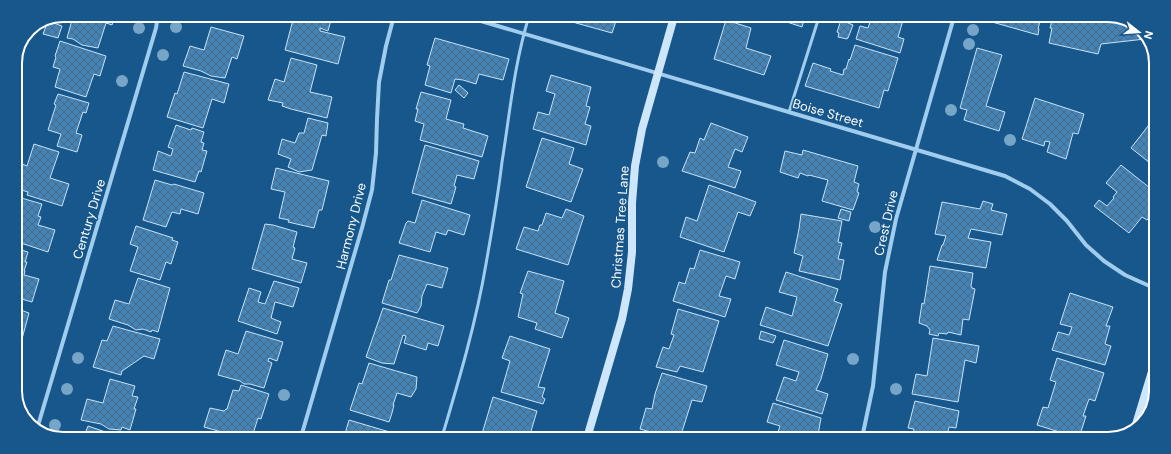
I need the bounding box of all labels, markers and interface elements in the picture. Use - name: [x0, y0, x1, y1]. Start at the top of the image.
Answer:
- north arrow: [1119, 12, 1159, 52]
- text: N: [1141, 29, 1156, 41]
- street label: Boise Street: [791, 95, 865, 131]
- street label: Christmas Tree Lane: [607, 165, 633, 289]
- street label: Century Drive: [69, 177, 109, 261]
- street label: Harmony Drive: [332, 181, 370, 271]
- street label: Crest Drive: [870, 189, 902, 257]

